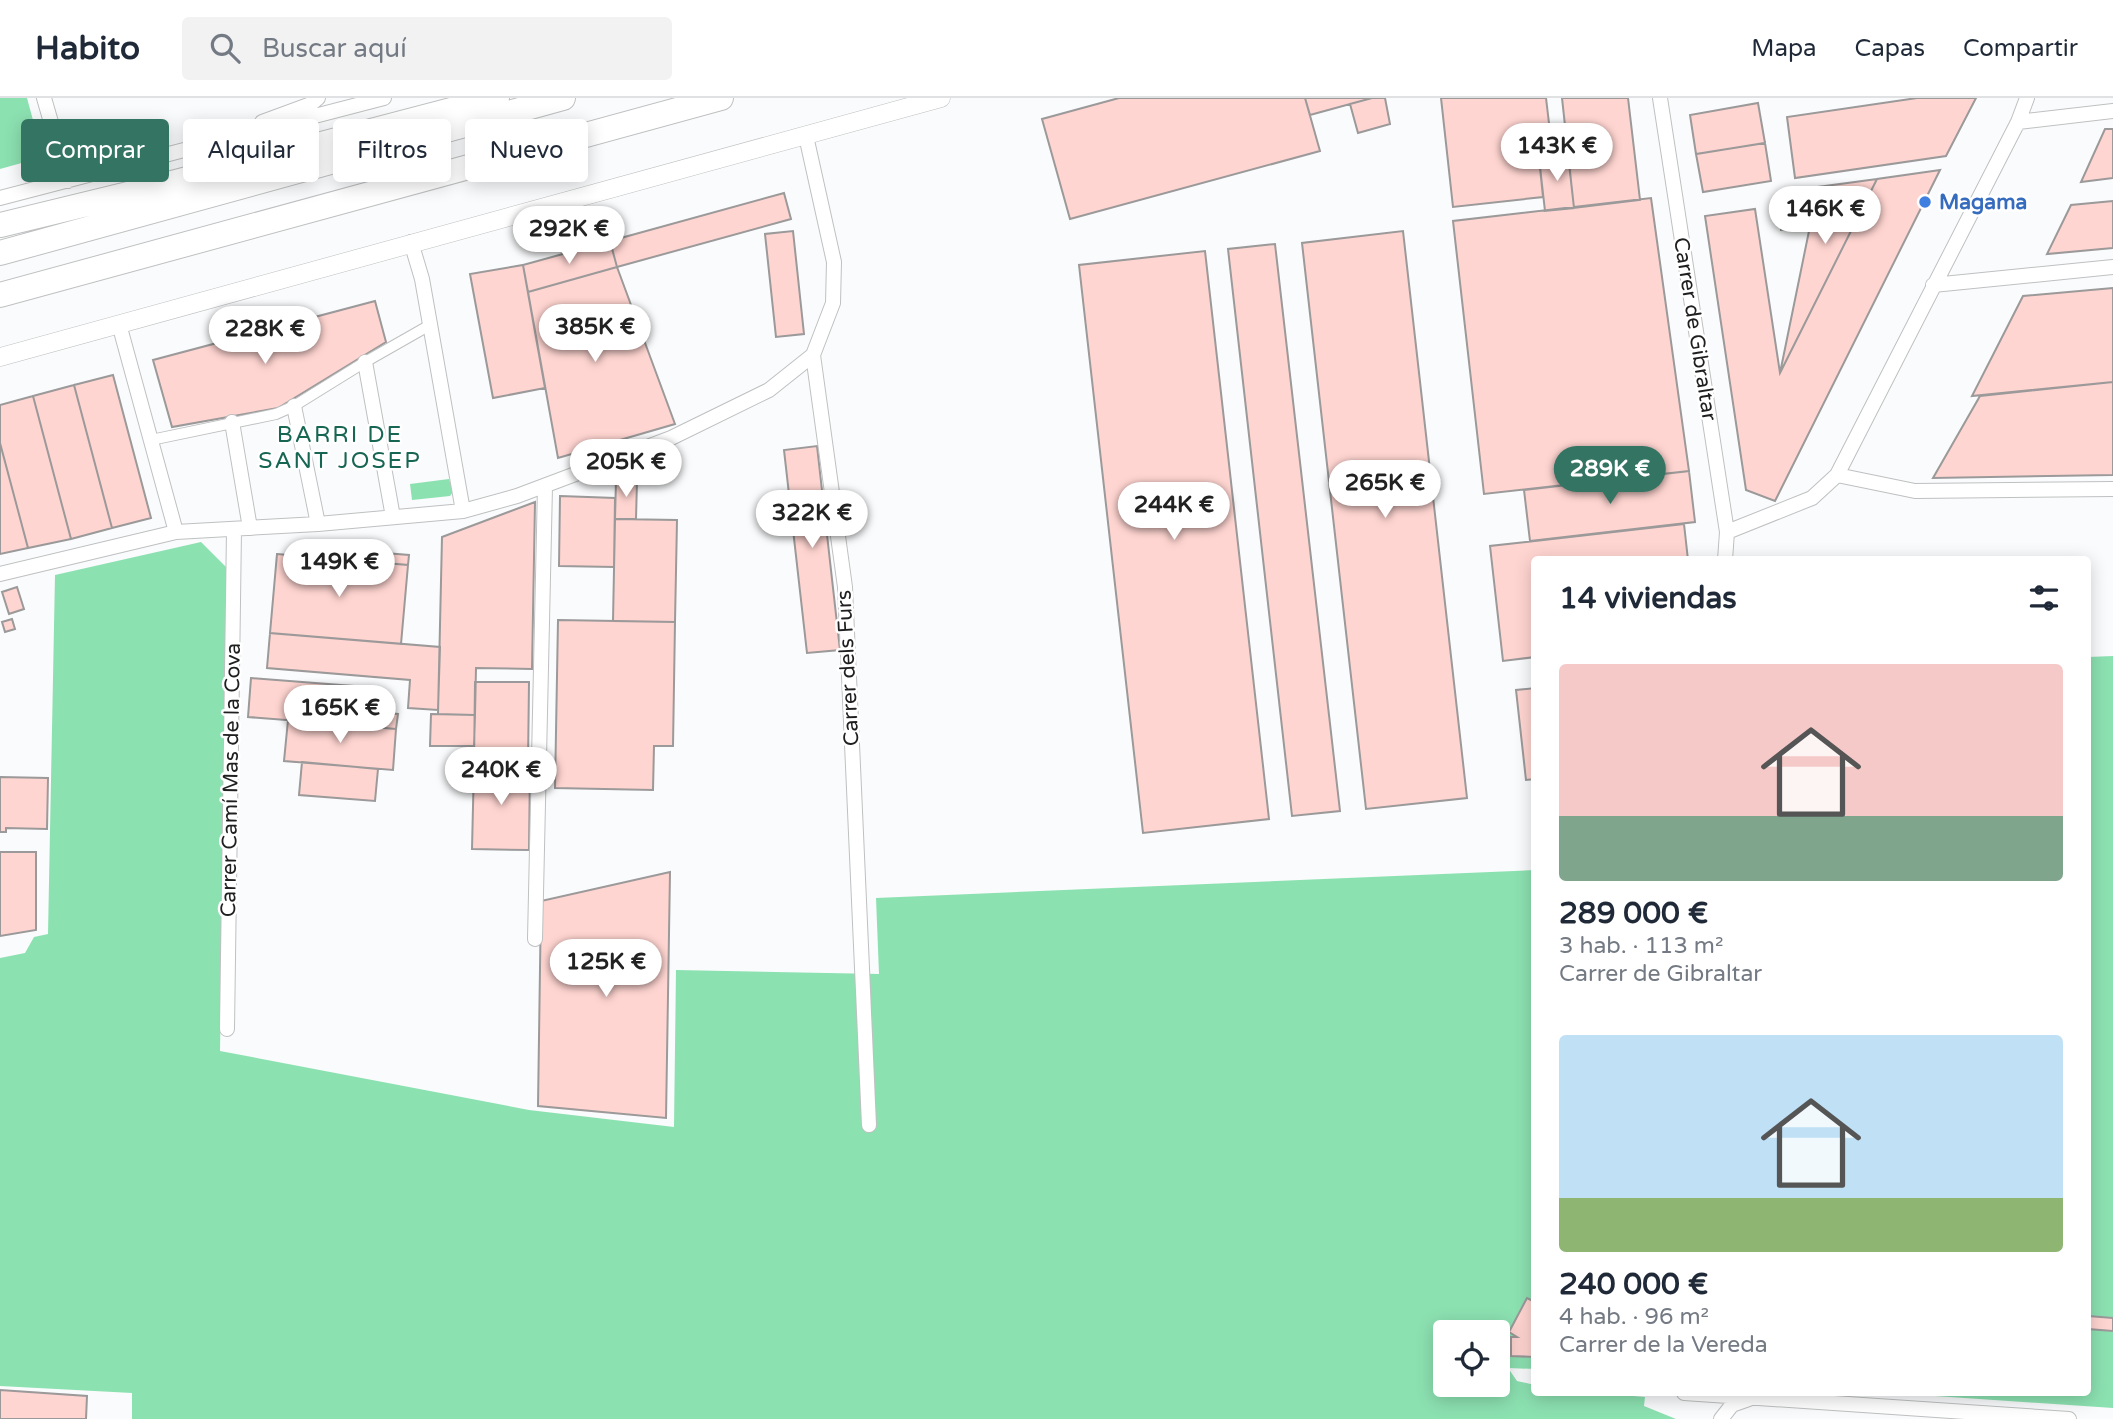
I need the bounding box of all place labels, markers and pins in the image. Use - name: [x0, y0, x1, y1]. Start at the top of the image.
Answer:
- pin: 143K €: [1500, 123, 1614, 183]
- pin: 146K €: [1768, 186, 1882, 246]
- place label: Magama: [1939, 190, 2027, 215]
- marker: Magama: [1917, 194, 1933, 210]
- pin: 292K €: [512, 206, 626, 266]
- pin: 385K €: [538, 304, 652, 364]
- pin: 228K €: [208, 306, 322, 366]
- pin: 205K €: [569, 440, 683, 499]
- pin: 289K €: [1553, 446, 1667, 506]
- pin: 265K €: [1328, 460, 1442, 520]
- pin: 244K €: [1117, 482, 1231, 542]
- pin: 322K €: [755, 490, 869, 550]
- pin: 149K €: [282, 540, 396, 599]
- pin: 165K €: [283, 686, 397, 745]
- pin: 240K €: [444, 748, 558, 807]
- pin: 125K €: [549, 940, 663, 999]

